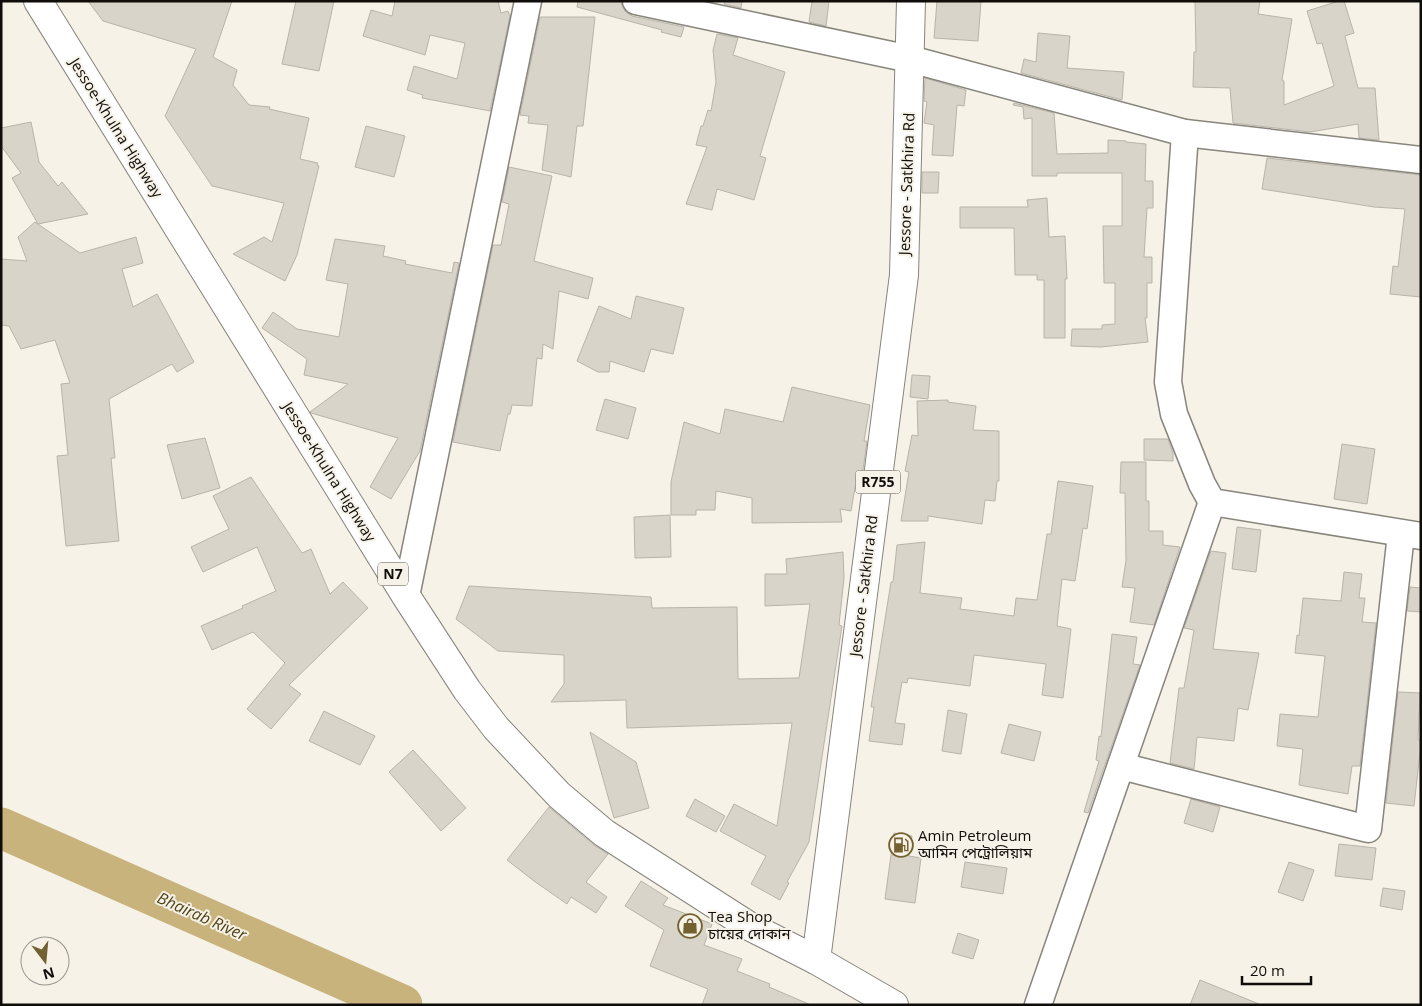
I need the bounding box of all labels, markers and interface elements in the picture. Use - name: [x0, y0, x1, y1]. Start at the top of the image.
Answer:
- street label: Jessoe-Khulna Highway: [65, 52, 168, 202]
- street label: Jessore - Satkhira Rd: [893, 112, 918, 258]
- street label: Jessoe-Khulna Highway: [278, 396, 381, 546]
- road number: R755: [856, 471, 900, 494]
- street label: Jessore - Satkhira Rd: [844, 514, 882, 660]
- road number: N7: [378, 562, 408, 586]
- place label: Amin Petroleum আমিন পেট্রোলিয়াম: [917, 825, 1033, 862]
- fuel station icon: Amin Petroleum আমিন পেট্রোলিয়াম: [888, 832, 914, 858]
- water label: Bhairab River: [154, 887, 251, 946]
- place label: Tea Shop চায়ের দোকান: [707, 906, 791, 943]
- shop icon: Tea Shop চায়ের দোকান: [677, 913, 703, 939]
- north arrow: [20, 936, 70, 986]
- scale bar: [1242, 954, 1311, 986]
- text: 20 m: [1250, 960, 1285, 980]
- text: N: [41, 963, 57, 985]

